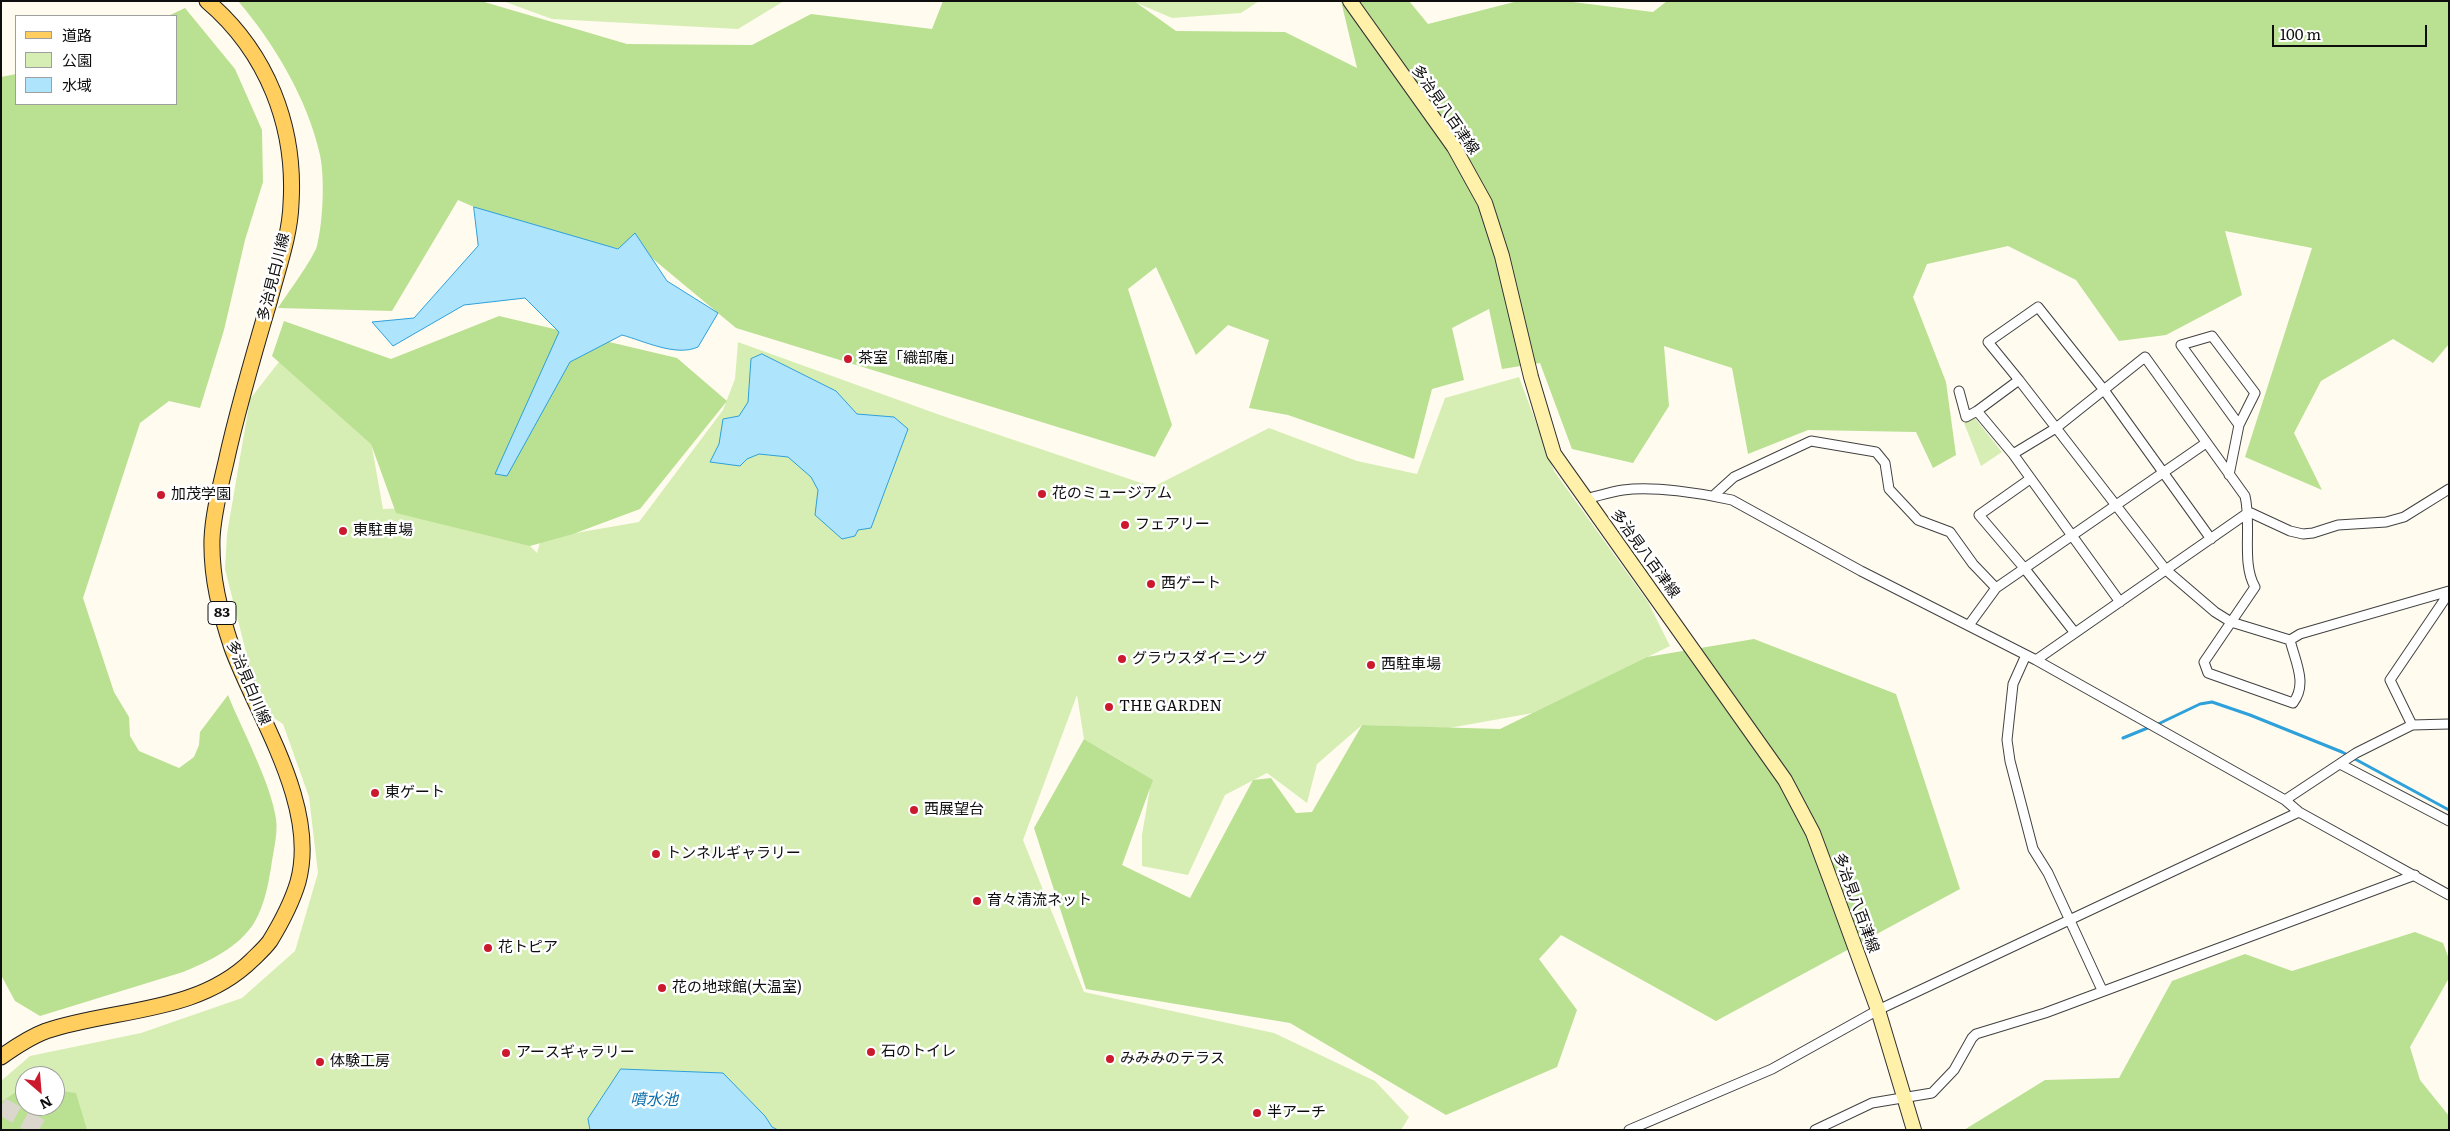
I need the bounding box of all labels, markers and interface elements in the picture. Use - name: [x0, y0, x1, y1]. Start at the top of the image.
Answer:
- legend: [15, 15, 178, 105]
- scale bar: [2275, 15, 2430, 47]
- text: 100 m: [2280, 22, 2321, 45]
- text: 道路: [62, 23, 92, 46]
- text: 公園: [62, 48, 92, 71]
- street label: 多治見八百津線: [1408, 62, 1482, 158]
- text: 水域: [62, 73, 92, 96]
- street label: 多治見白川線: [254, 231, 294, 323]
- place label: 茶室「織部庵」: [858, 350, 963, 368]
- marker: 茶室「織部庵」: [842, 353, 854, 365]
- place label: 花のミュージアム: [1052, 485, 1172, 503]
- place label: 加茂学園: [171, 486, 231, 504]
- marker: 花のミュージアム: [1036, 488, 1048, 500]
- marker: 加茂学園: [155, 489, 167, 501]
- street label: 多治見八百津線: [1607, 506, 1683, 602]
- place label: フェアリー: [1135, 516, 1210, 534]
- marker: フェアリー: [1119, 519, 1131, 531]
- place label: 東駐車場: [353, 522, 413, 540]
- marker: 東駐車場: [337, 525, 349, 537]
- place label: 西ゲート: [1161, 575, 1221, 593]
- marker: 西ゲート: [1145, 578, 1157, 590]
- road number: 83: [208, 602, 236, 624]
- street label: 多治見白川線: [222, 638, 274, 728]
- place label: グラウスダイニング: [1132, 650, 1267, 668]
- marker: グラウスダイニング: [1116, 653, 1128, 665]
- place label: 西駐車場: [1381, 656, 1441, 674]
- marker: 西駐車場: [1365, 659, 1377, 671]
- place label: THE GARDEN: [1119, 698, 1222, 716]
- marker: THE GARDEN: [1103, 701, 1115, 713]
- place label: 東ゲート: [385, 784, 445, 802]
- marker: 東ゲート: [369, 787, 381, 799]
- place label: 西展望台: [924, 801, 984, 819]
- marker: 西展望台: [908, 804, 920, 816]
- place label: トンネルギャラリー: [666, 845, 801, 863]
- marker: トンネルギャラリー: [650, 848, 662, 860]
- street label: 多治見八百津線: [1830, 851, 1882, 955]
- place label: 育々清流ネット: [987, 892, 1092, 910]
- marker: 育々清流ネット: [971, 895, 983, 907]
- place label: 花トピア: [498, 939, 558, 957]
- marker: 花トピア: [482, 942, 494, 954]
- place label: 花の地球館(大温室): [672, 979, 802, 997]
- marker: 花の地球館(大温室): [656, 982, 668, 994]
- place label: 石のトイレ: [881, 1043, 956, 1061]
- place label: アースギャラリー: [516, 1044, 635, 1062]
- marker: 石のトイレ: [865, 1046, 877, 1058]
- marker: アースギャラリー: [500, 1047, 512, 1059]
- place label: みみみのテラス: [1120, 1050, 1225, 1068]
- place label: 体験工房: [330, 1053, 390, 1071]
- marker: みみみのテラス: [1104, 1053, 1116, 1065]
- marker: 体験工房: [314, 1056, 326, 1068]
- north arrow: [15, 1066, 65, 1116]
- water label: 噴水池: [630, 1090, 678, 1110]
- text: N: [37, 1092, 56, 1115]
- place label: 半アーチ: [1267, 1104, 1326, 1122]
- marker: 半アーチ: [1251, 1107, 1263, 1119]

